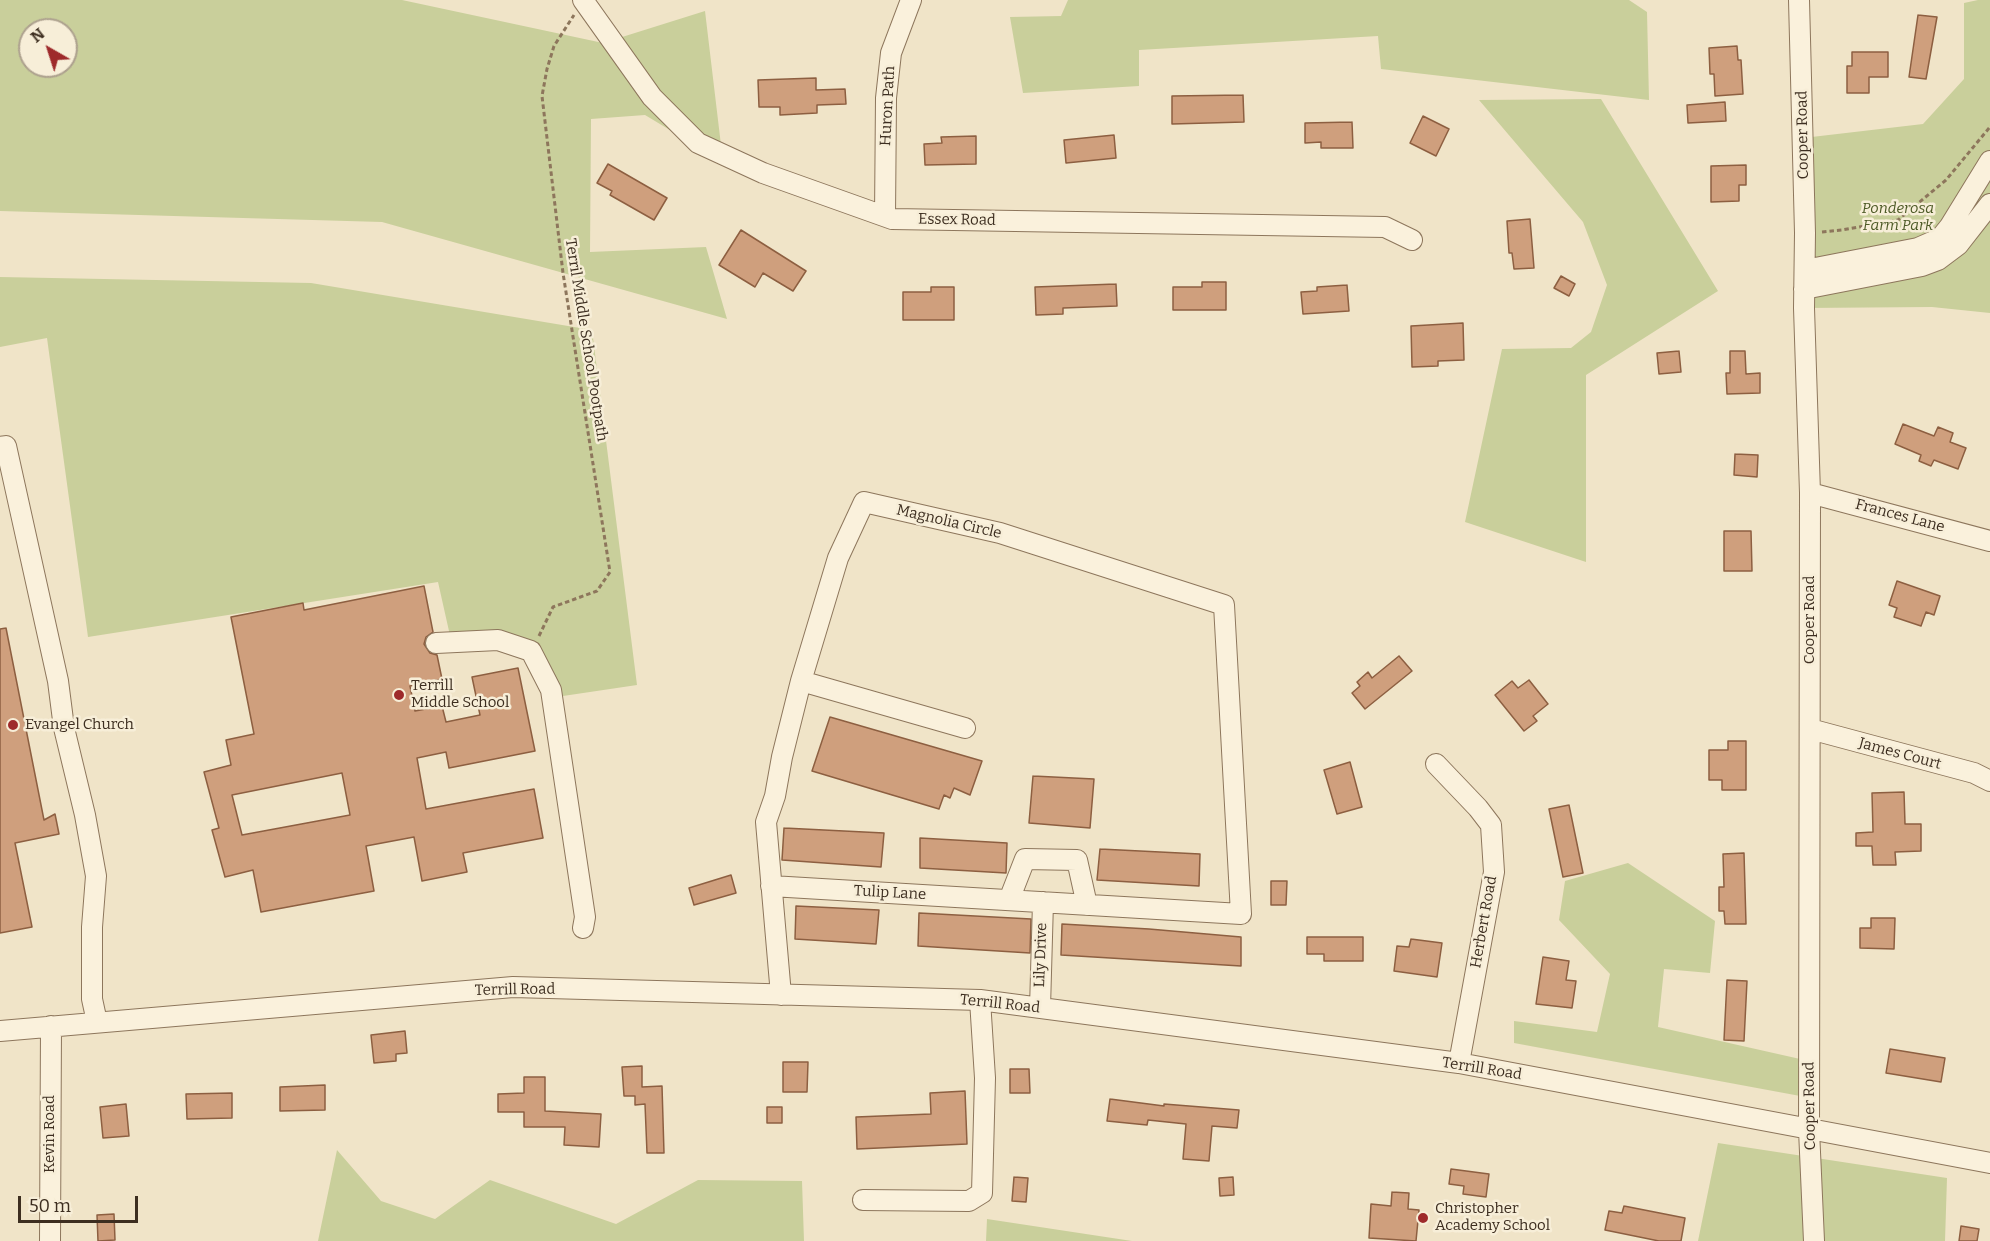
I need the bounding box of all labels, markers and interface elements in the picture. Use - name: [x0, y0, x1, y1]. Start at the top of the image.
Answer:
- north arrow: [18, 18, 78, 78]
- text: N: [27, 24, 48, 46]
- street label: Huron Path: [877, 66, 899, 146]
- street label: Cooper Road: [1793, 91, 1813, 179]
- park label: Ponderosa Farm Park: [1862, 200, 1934, 235]
- street label: Essex Road: [918, 210, 996, 230]
- street label: Terril Middle School Pootpath: [561, 237, 611, 443]
- street label: Frances Lane: [1853, 495, 1947, 537]
- street label: Magnolia Circle: [895, 501, 1003, 543]
- street label: Cooper Road: [1801, 576, 1819, 664]
- place label: Terrill Middle School: [411, 677, 509, 712]
- marker: Terrill Middle School: [392, 688, 406, 702]
- place label: Evangel Church: [25, 716, 134, 734]
- marker: Evangel Church: [6, 718, 20, 732]
- street label: James Court: [1857, 734, 1943, 774]
- street label: Herbert Road: [1467, 874, 1501, 970]
- street label: Tulip Lane: [853, 882, 927, 904]
- street label: Lily Drive: [1031, 922, 1051, 988]
- street label: Terrill Road: [475, 980, 555, 1000]
- street label: Terrill Road: [959, 991, 1041, 1017]
- street label: Terrill Road: [1441, 1054, 1523, 1084]
- street label: Cooper Road: [1800, 1062, 1820, 1150]
- street label: Kevin Road: [41, 1095, 59, 1173]
- scale bar: [21, 1184, 141, 1222]
- text: 50 m: [29, 1195, 71, 1217]
- place label: Christopher Academy School: [1435, 1200, 1550, 1235]
- marker: Christopher Academy School: [1416, 1211, 1430, 1225]

